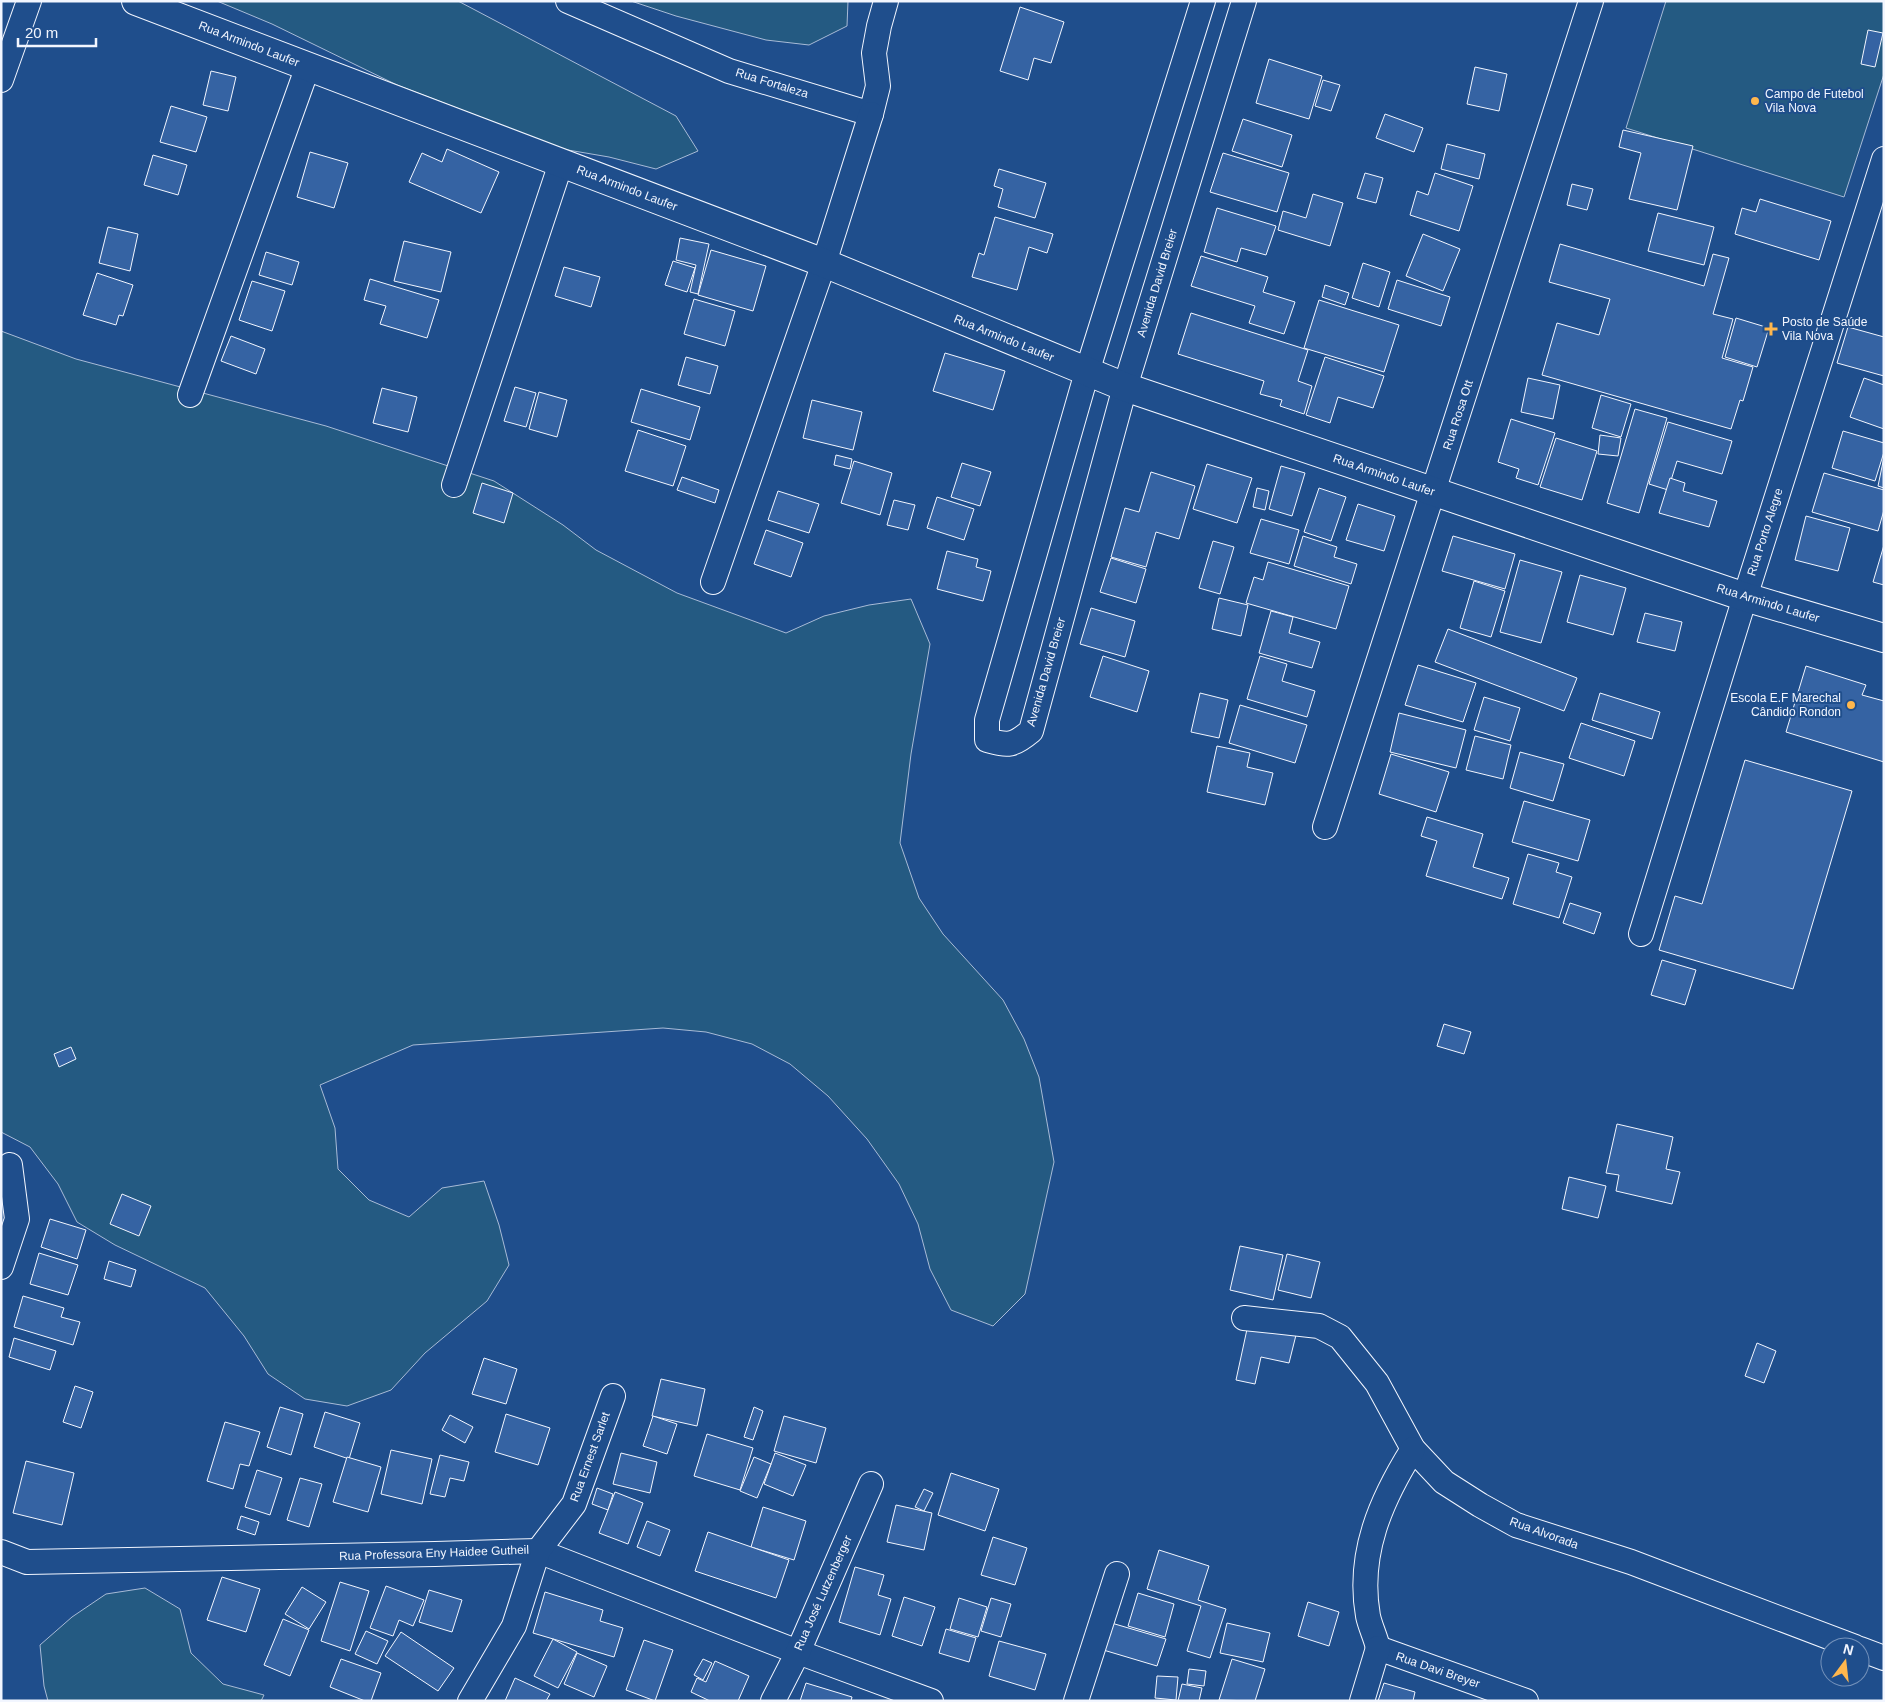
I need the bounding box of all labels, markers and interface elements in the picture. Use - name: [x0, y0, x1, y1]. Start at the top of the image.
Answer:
- scale bar: [18, 15, 95, 47]
- street label: Rua Armindo Laufer: [197, 18, 301, 70]
- text: 20 m: [25, 24, 58, 41]
- street label: Rua Fortaleza: [734, 65, 810, 101]
- place label: Campo de Futebol Vila Nova: [1765, 87, 1864, 115]
- marker: Campo de Futebol Vila Nova: [1749, 95, 1761, 107]
- street label: Rua Armindo Laufer: [575, 162, 679, 214]
- street label: Avenida David Breier: [1134, 227, 1180, 339]
- street label: Rua Armindo Laufer: [952, 312, 1056, 364]
- place label: Posto de Saúde Vila Nova: [1782, 315, 1868, 343]
- marker: Posto de Saúde Vila Nova: [1764, 322, 1778, 336]
- street label: Rua Rosa Ott: [1440, 378, 1476, 452]
- street label: Rua Armindo Laufer: [1331, 451, 1437, 499]
- street label: Rua Porto Alegre: [1744, 486, 1786, 578]
- street label: Rua Armindo Laufer: [1715, 581, 1821, 625]
- street label: Avenida David Breier: [1024, 616, 1068, 728]
- place label: Escola E.F Marechal Cândido Rondon: [1730, 691, 1841, 719]
- marker: Escola E.F Marechal Cândido Rondon: [1845, 699, 1857, 711]
- street label: Rua Ernest Sarlet: [567, 1409, 613, 1504]
- street label: Rua Alvorada: [1508, 1514, 1581, 1552]
- street label: Rua José Lutzenberger: [791, 1533, 855, 1653]
- street label: Rua Professora Eny Haidee Gutheil: [339, 1543, 529, 1563]
- north arrow: [1820, 1637, 1870, 1687]
- text: N: [1841, 1640, 1855, 1658]
- street label: Rua Davi Breyer: [1394, 1649, 1482, 1691]

